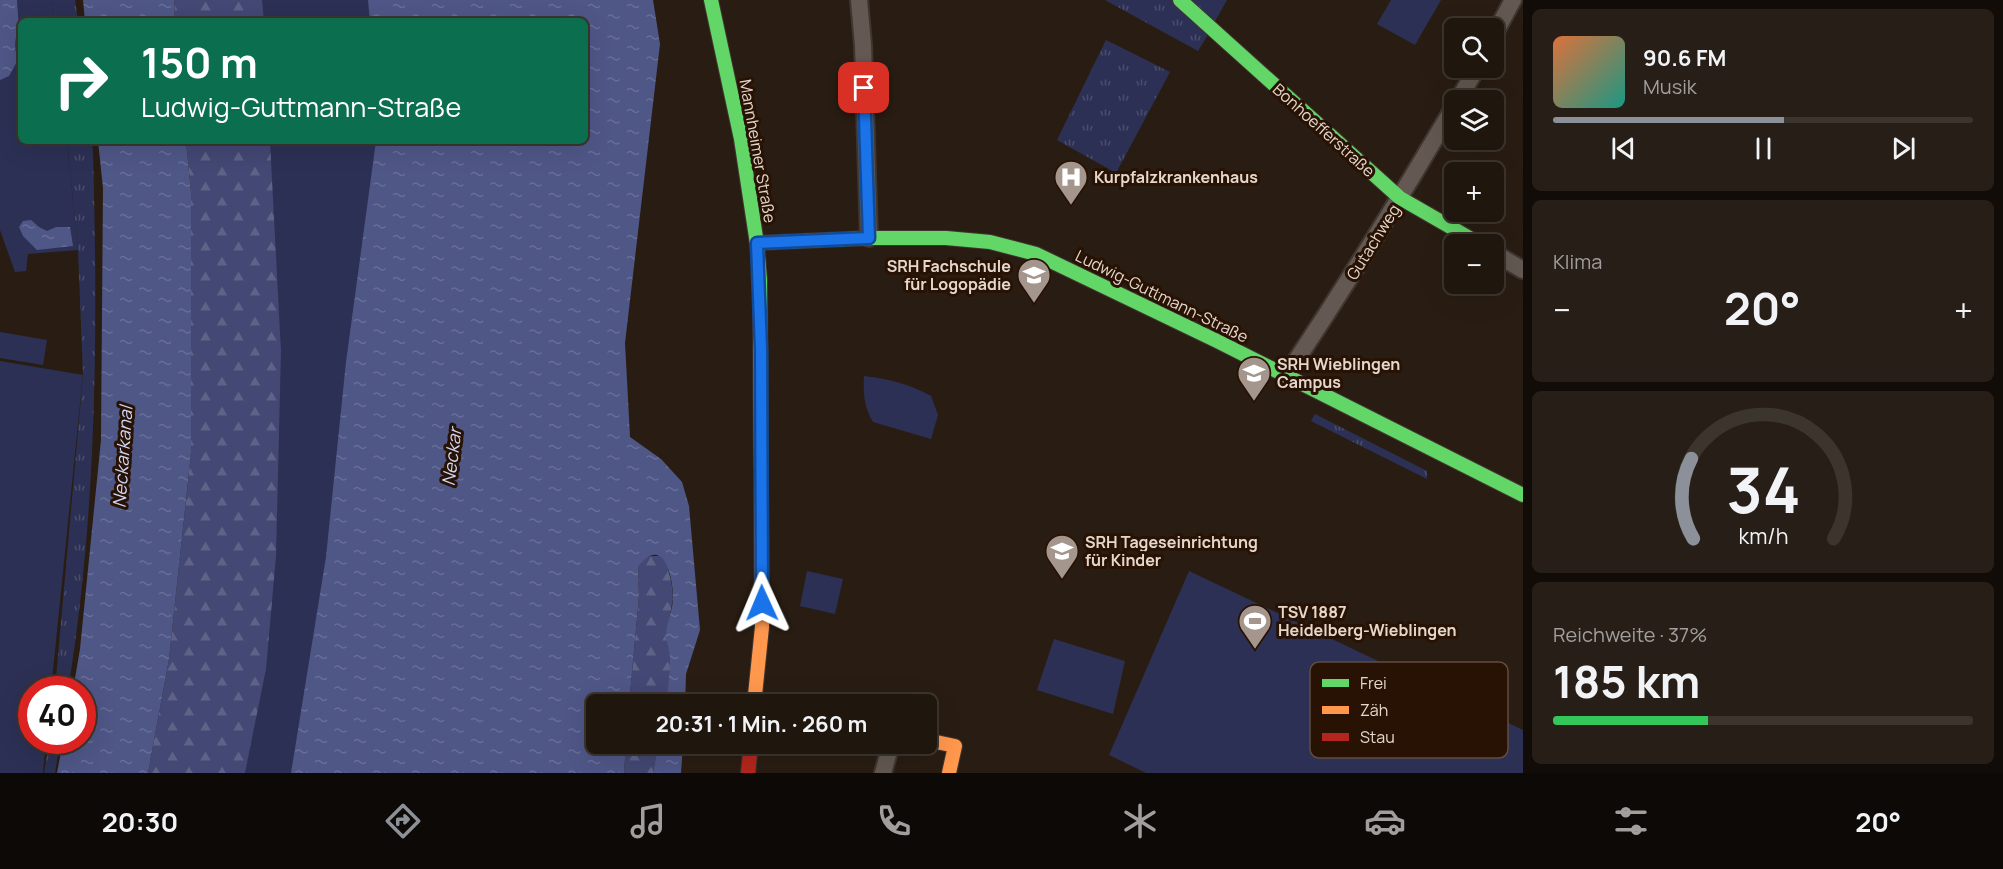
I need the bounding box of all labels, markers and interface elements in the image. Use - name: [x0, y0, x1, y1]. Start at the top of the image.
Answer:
- map controls: [1444, 18, 1504, 294]
- button: search: [1444, 18, 1504, 78]
- text: 150 m: [141, 33, 258, 91]
- icon: right: [42, 42, 120, 120]
- text: 90.6 FM: [1643, 43, 1726, 73]
- pin: [838, 62, 889, 113]
- icon: arrive: [847, 71, 880, 104]
- text: Musik: [1643, 73, 1697, 100]
- street label: Mannheimer Straße: [735, 78, 781, 224]
- street label: Bonhoefferstraße: [1268, 78, 1380, 182]
- text: Ludwig-Guttmann-Straße: [141, 88, 461, 125]
- button: layers: [1444, 90, 1504, 150]
- icon: previous: [1607, 132, 1640, 165]
- icon: pause: [1747, 132, 1780, 165]
- icon: next: [1887, 132, 1920, 165]
- hospital icon: Kurpfalzkrankenhaus: [1053, 159, 1089, 206]
- button: +: [1444, 162, 1504, 222]
- place label: Kurpfalzkrankenhaus: [1094, 166, 1258, 188]
- street label: Gutachweg: [1341, 200, 1405, 284]
- button: −: [1444, 234, 1504, 294]
- street label: Ludwig-Guttmann-Straße: [1072, 245, 1252, 347]
- text: Klima: [1553, 248, 1602, 275]
- place label: SRH Fachschule für Logopädie: [887, 255, 1011, 295]
- school or university icon: SRH Fachschule für Logopädie: [1016, 257, 1052, 304]
- text: 20°: [1724, 277, 1801, 339]
- text: −: [1553, 287, 1571, 332]
- text: +: [1954, 287, 1973, 332]
- place label: SRH Wieblingen Campus: [1277, 353, 1400, 393]
- school or university icon: SRH Wieblingen Campus: [1236, 355, 1272, 402]
- water label: Neckarkanal: [106, 402, 138, 509]
- water label: Neckar: [436, 424, 467, 487]
- text: 34: [1726, 446, 1800, 532]
- text: km/h: [1738, 521, 1788, 550]
- place label: SRH Tageseinrichtung für Kinder: [1085, 531, 1258, 571]
- school or university icon: SRH Tageseinrichtung für Kinder: [1044, 533, 1080, 580]
- position arrow: [730, 571, 794, 635]
- place label: TSV 1887 Heidelberg-Wieblingen: [1278, 601, 1457, 641]
- sports icon: TSV 1887 Heidelberg-Wieblingen: [1237, 603, 1273, 650]
- text: Reichweite · 37%: [1553, 621, 1707, 648]
- text: 185 km: [1553, 650, 1700, 712]
- legend: [1310, 662, 1508, 758]
- text: Frei: [1360, 672, 1387, 694]
- speed limit sign: 40: [18, 676, 96, 754]
- text: Zäh: [1360, 699, 1388, 721]
- text: 20:31 · 1 Min. · 260 m: [656, 709, 867, 739]
- text: Stau: [1360, 726, 1395, 748]
- icon: directions: [382, 800, 424, 842]
- icon: music: [627, 800, 669, 842]
- icon: phone: [873, 800, 915, 842]
- icon: climate: [1119, 800, 1161, 842]
- icon: car: [1364, 800, 1406, 842]
- icon: filters: [1610, 800, 1652, 842]
- text: 20:30: [102, 803, 178, 840]
- text: 20°: [1855, 803, 1901, 840]

